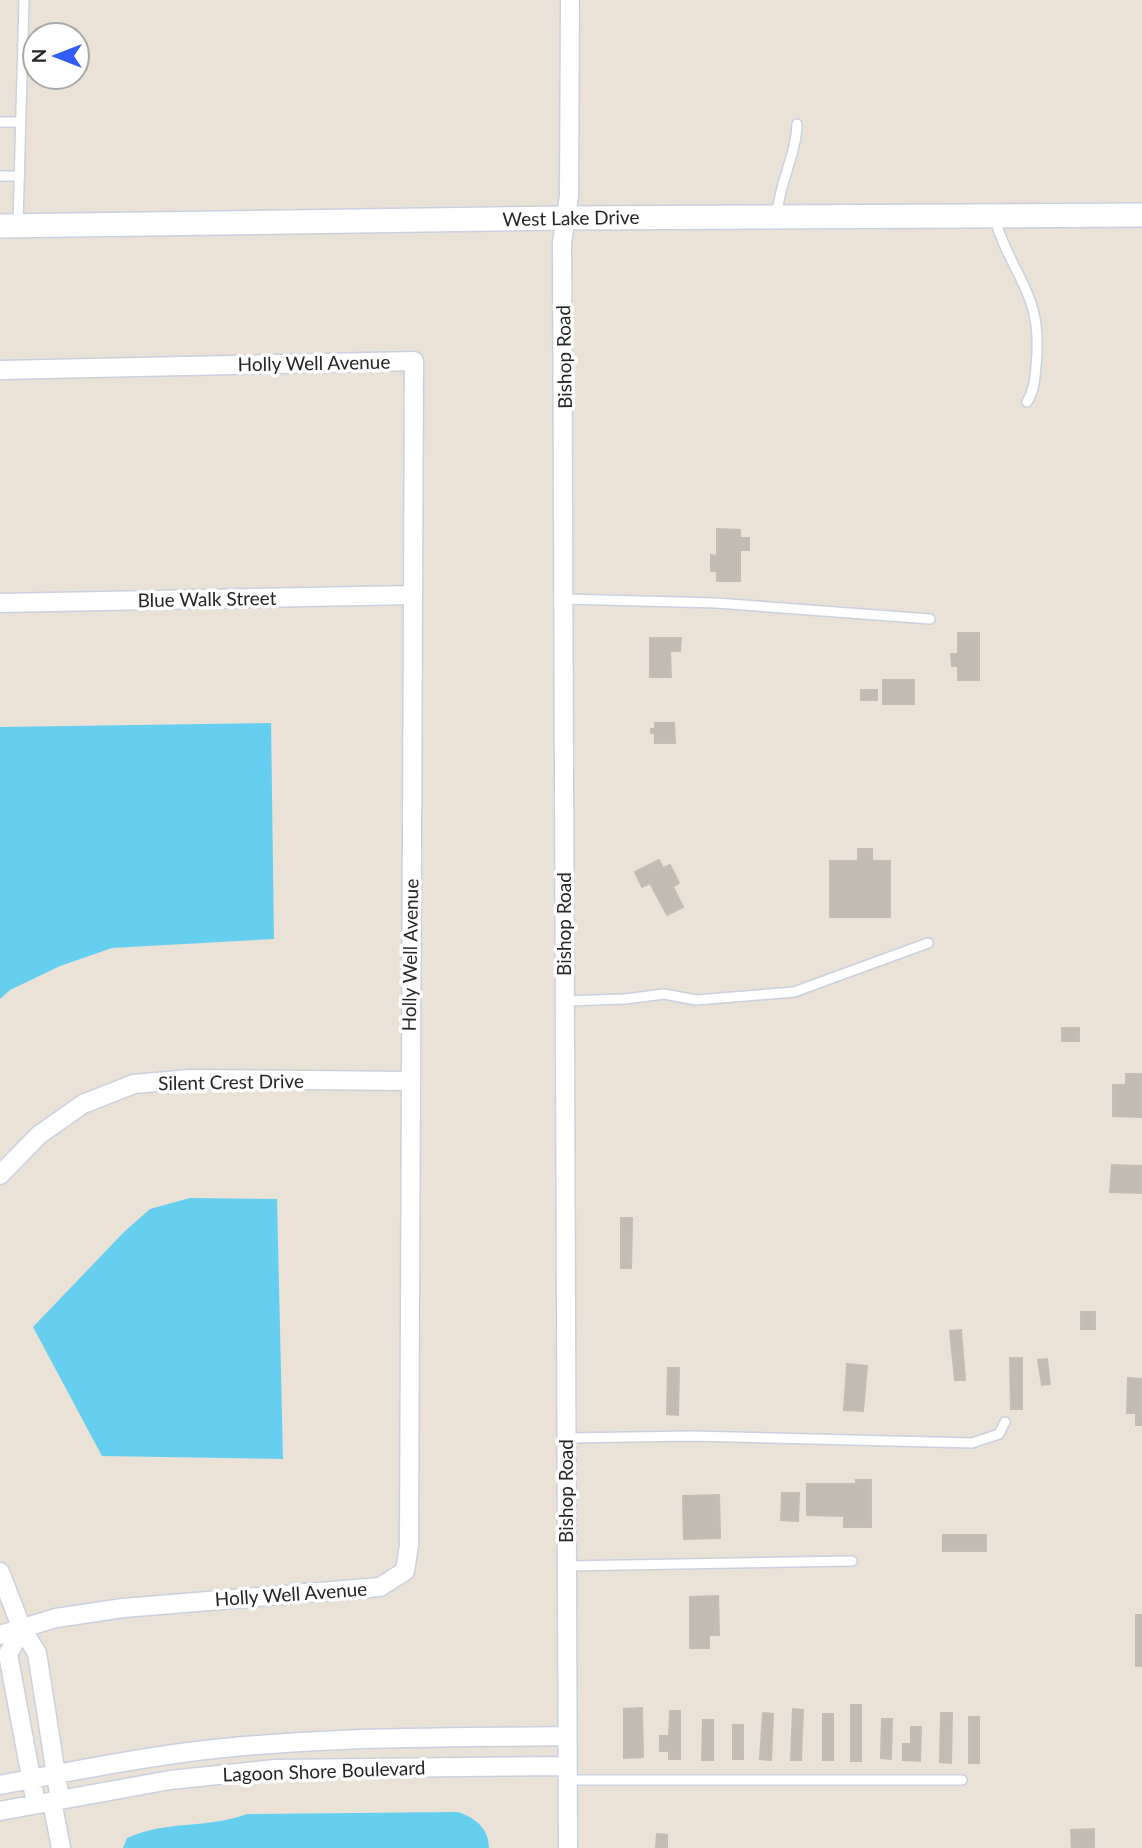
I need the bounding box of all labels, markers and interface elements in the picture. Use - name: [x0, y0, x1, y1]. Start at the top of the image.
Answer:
- north arrow: [21, 21, 91, 91]
- text: N: [27, 49, 50, 63]
- street label: West Lake Drive: [502, 205, 640, 230]
- street label: Bishop Road: [551, 305, 576, 409]
- street label: Holly Well Avenue: [237, 350, 390, 375]
- street label: Blue Walk Street: [137, 586, 277, 611]
- street label: Bishop Road: [552, 872, 575, 976]
- street label: Holly Well Avenue: [397, 878, 422, 1031]
- street label: Silent Crest Drive: [158, 1069, 304, 1094]
- street label: Bishop Road: [554, 1439, 577, 1543]
- street label: Holly Well Avenue: [214, 1577, 368, 1610]
- street label: Lagoon Shore Boulevard: [222, 1755, 426, 1786]

